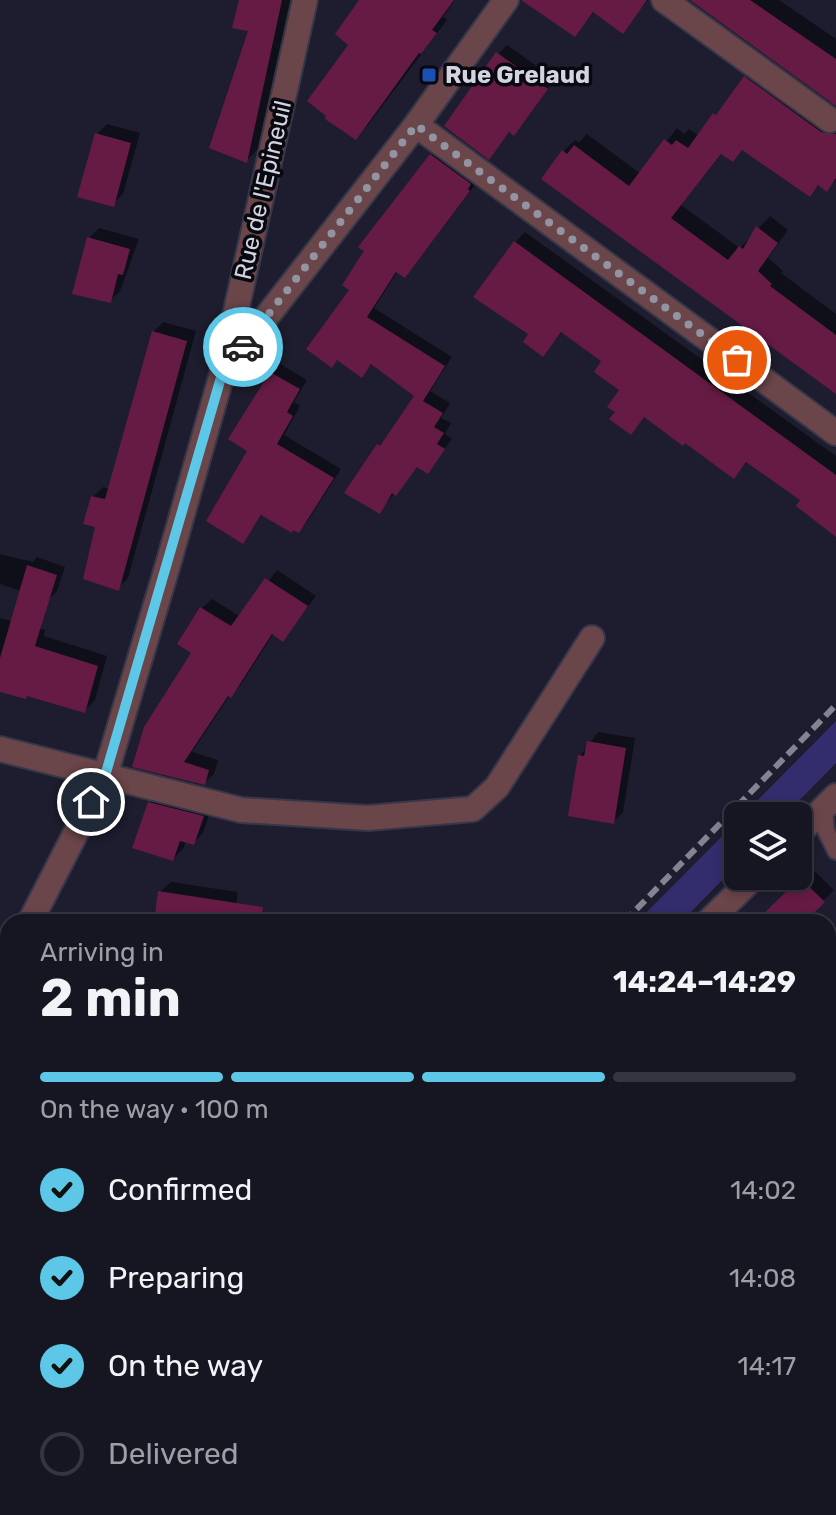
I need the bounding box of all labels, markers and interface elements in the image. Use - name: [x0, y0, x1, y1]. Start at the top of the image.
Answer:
- place label: Rue Grelaud: [445, 61, 590, 89]
- marker: Rue Grelaud: [420, 66, 438, 84]
- street label: Rue de l'Epineuil: [229, 98, 297, 282]
- courier: [203, 307, 283, 387]
- icon: car: [221, 325, 265, 369]
- pin: [703, 326, 771, 394]
- icon: bag: [715, 338, 759, 382]
- pin: [57, 768, 125, 836]
- icon: home: [69, 780, 113, 824]
- map controls: [724, 802, 812, 890]
- button: layers: [724, 802, 812, 890]
- text: Arriving in: [40, 937, 164, 968]
- text: 14:24–14:29: [613, 964, 796, 1000]
- text: 2 min: [40, 967, 181, 1029]
- text: On the way · 100 m: [40, 1094, 269, 1125]
- icon: check: [40, 1168, 84, 1212]
- text: Confirmed: [108, 1172, 252, 1208]
- text: 14:02: [730, 1175, 796, 1206]
- icon: check: [40, 1256, 84, 1300]
- text: Preparing: [108, 1260, 244, 1296]
- text: 14:08: [729, 1263, 796, 1294]
- icon: check: [40, 1344, 84, 1388]
- text: On the way: [108, 1348, 263, 1384]
- text: 14:17: [738, 1351, 796, 1382]
- text: Delivered: [108, 1436, 239, 1472]

